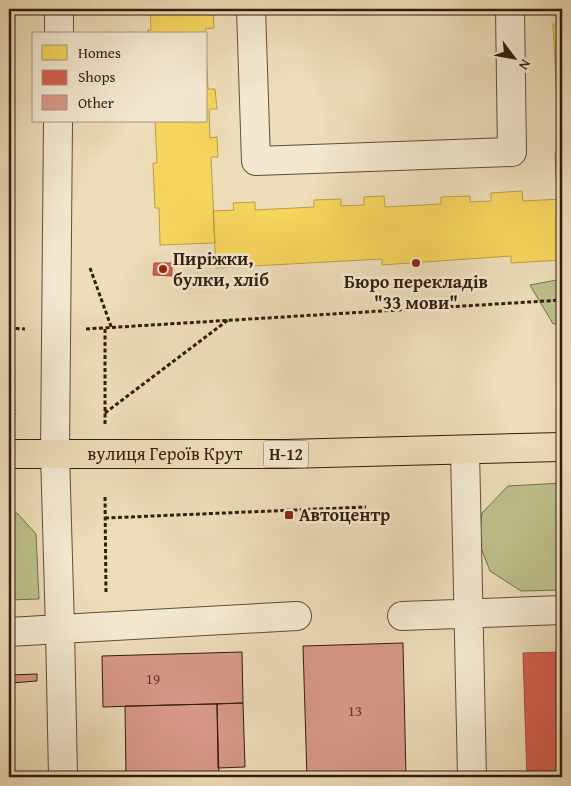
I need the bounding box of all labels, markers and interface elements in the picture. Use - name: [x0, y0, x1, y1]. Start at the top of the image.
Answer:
- legend: [32, 32, 208, 122]
- north arrow: [488, 32, 538, 82]
- text: Homes: [78, 42, 121, 63]
- text: N: [514, 56, 536, 75]
- text: Shops: [78, 66, 115, 87]
- text: Other: [78, 92, 114, 113]
- place label: Пиріжки, булки, хліб: [173, 245, 269, 293]
- marker: Бюро перекладів "33 мови": [410, 257, 422, 269]
- marker: Пиріжки, булки, хліб: [157, 263, 169, 275]
- place label: Бюро перекладів "33 мови": [344, 268, 488, 316]
- street label: вулиця Героїв Крут: [88, 440, 243, 467]
- road number: Н-12: [264, 440, 308, 468]
- place label: Автоцентр: [299, 501, 390, 528]
- marker: Автоцентр: [283, 509, 295, 521]
- house number: 19: [146, 668, 160, 689]
- house number: 13: [348, 700, 362, 721]

